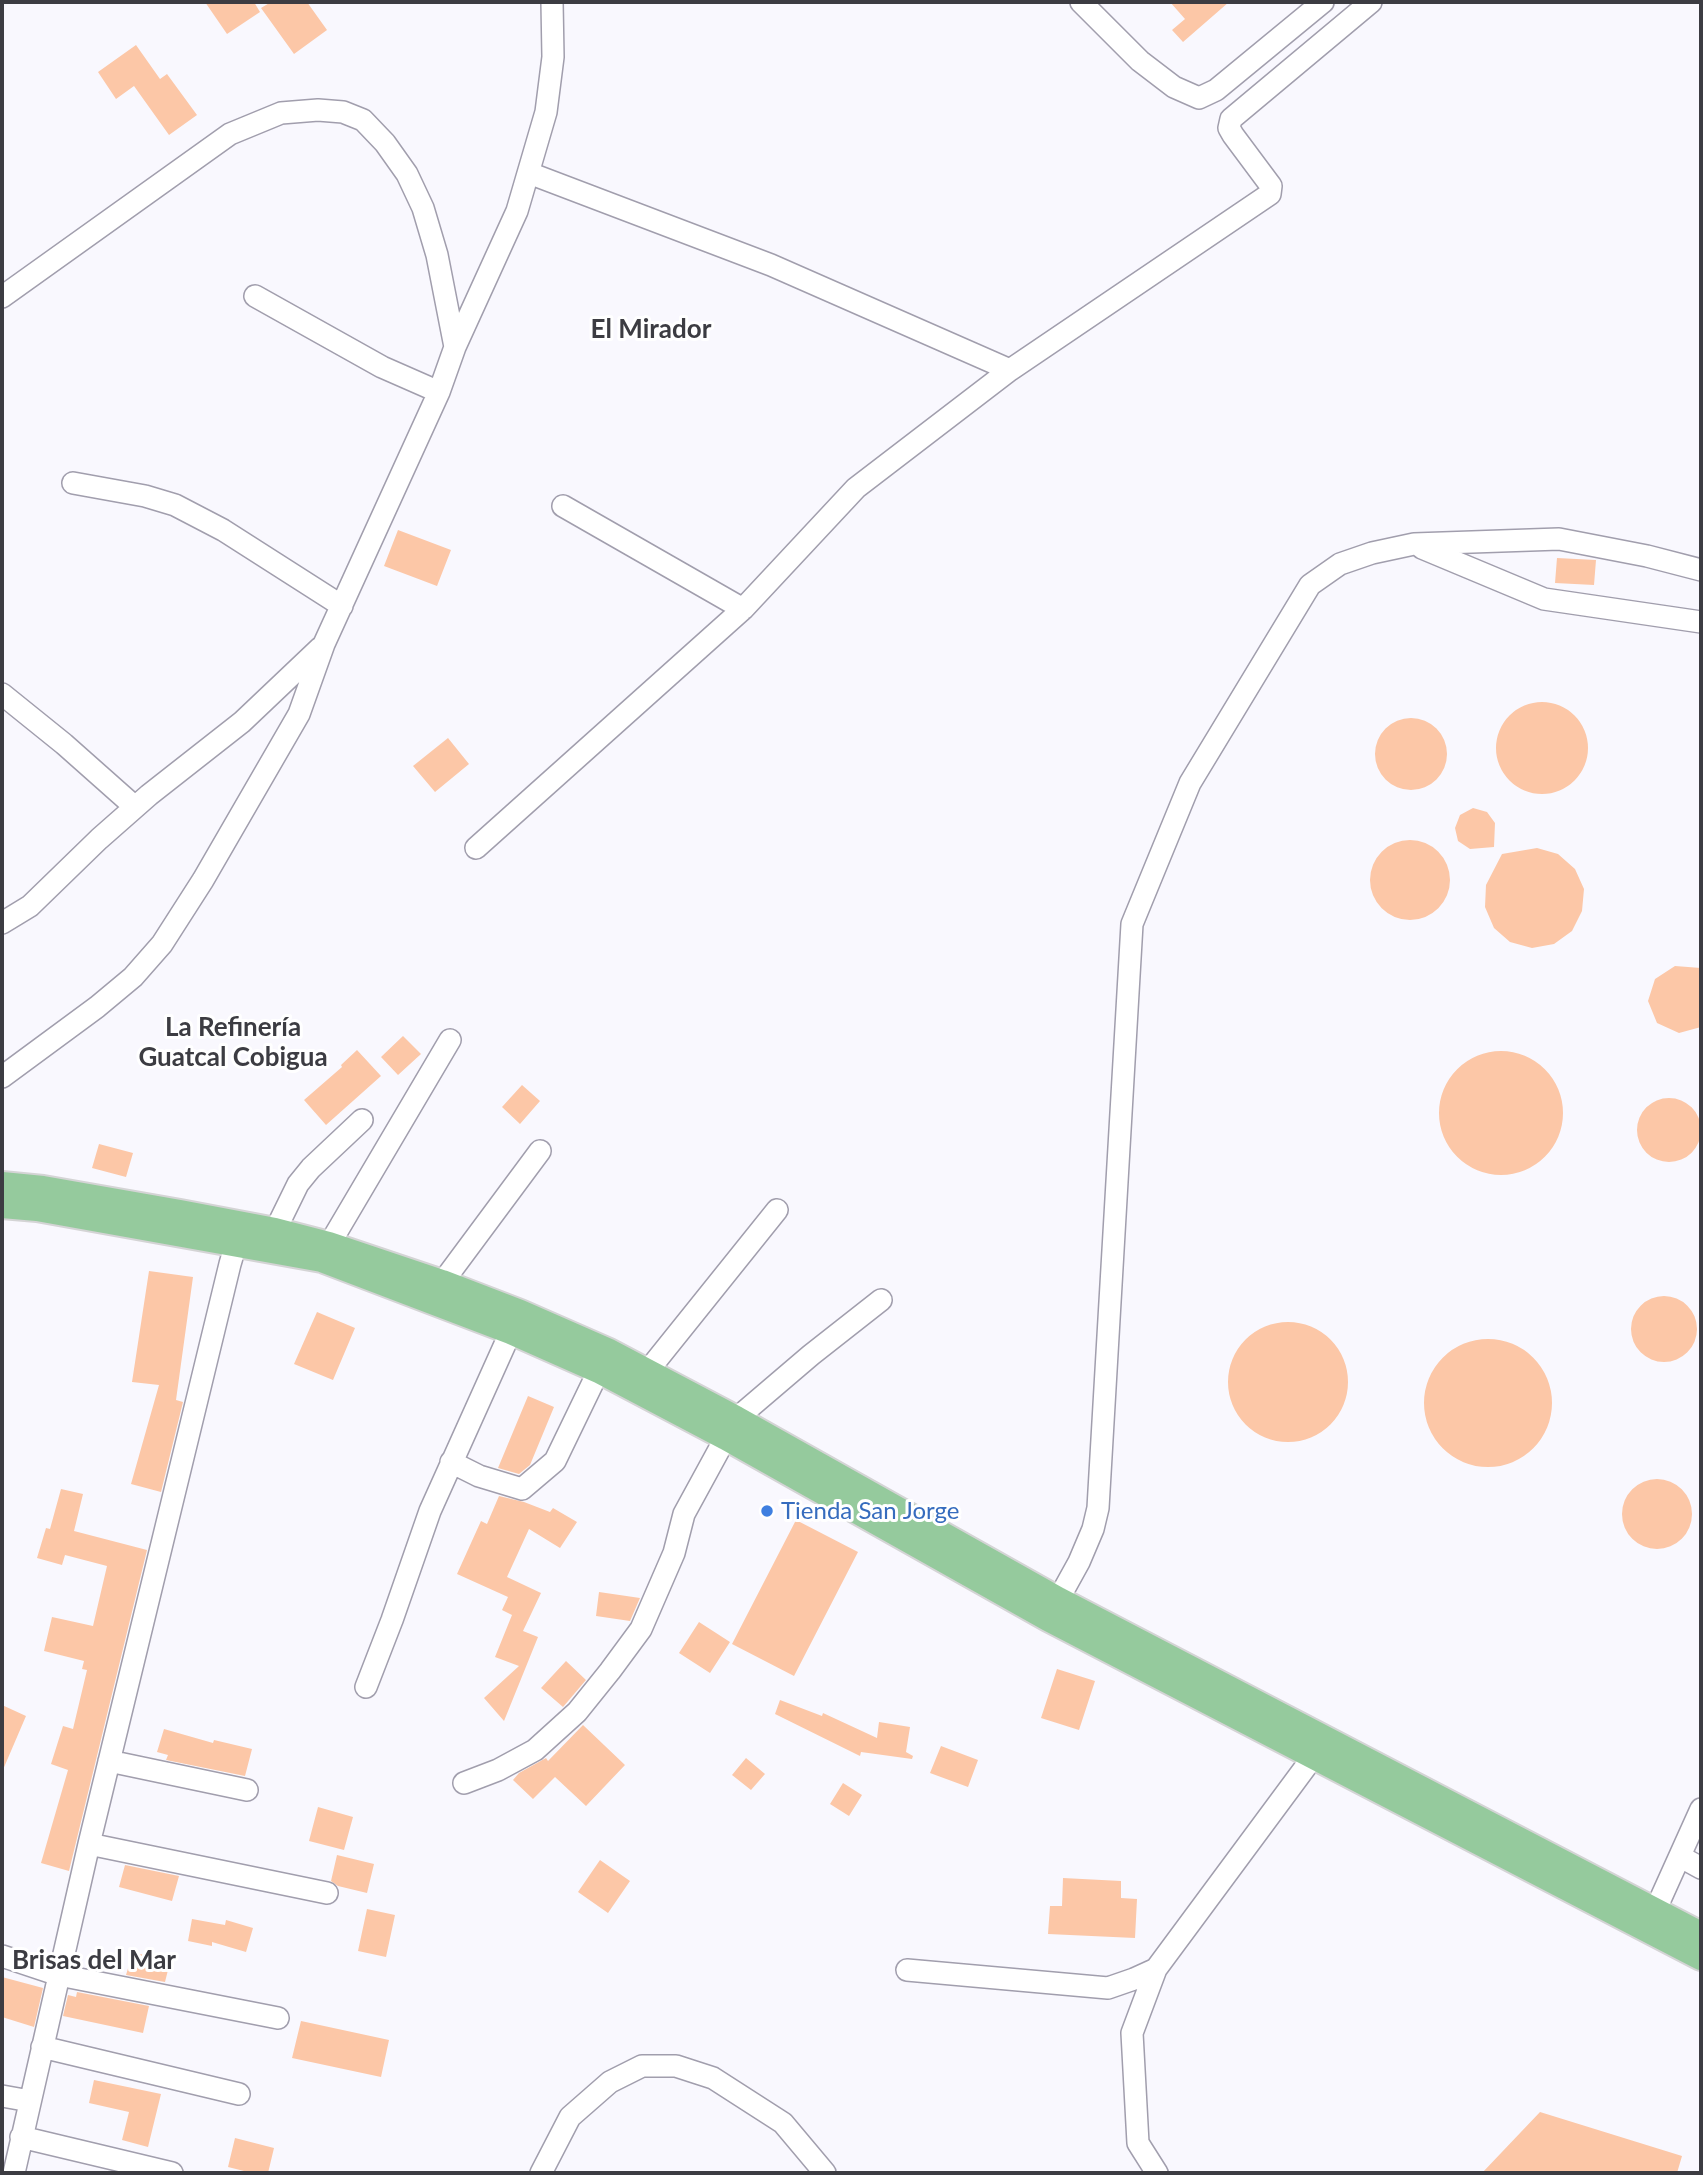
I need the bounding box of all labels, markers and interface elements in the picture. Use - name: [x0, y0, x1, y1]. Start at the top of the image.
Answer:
- district label: El Mirador: [591, 314, 711, 346]
- district label: La Refinería Guatcal Cobigua: [138, 1012, 328, 1074]
- place label: Tienda San Jorge: [781, 1497, 959, 1525]
- marker: Tienda San Jorge: [759, 1503, 775, 1519]
- district label: Brisas del Mar: [12, 1945, 176, 1977]

